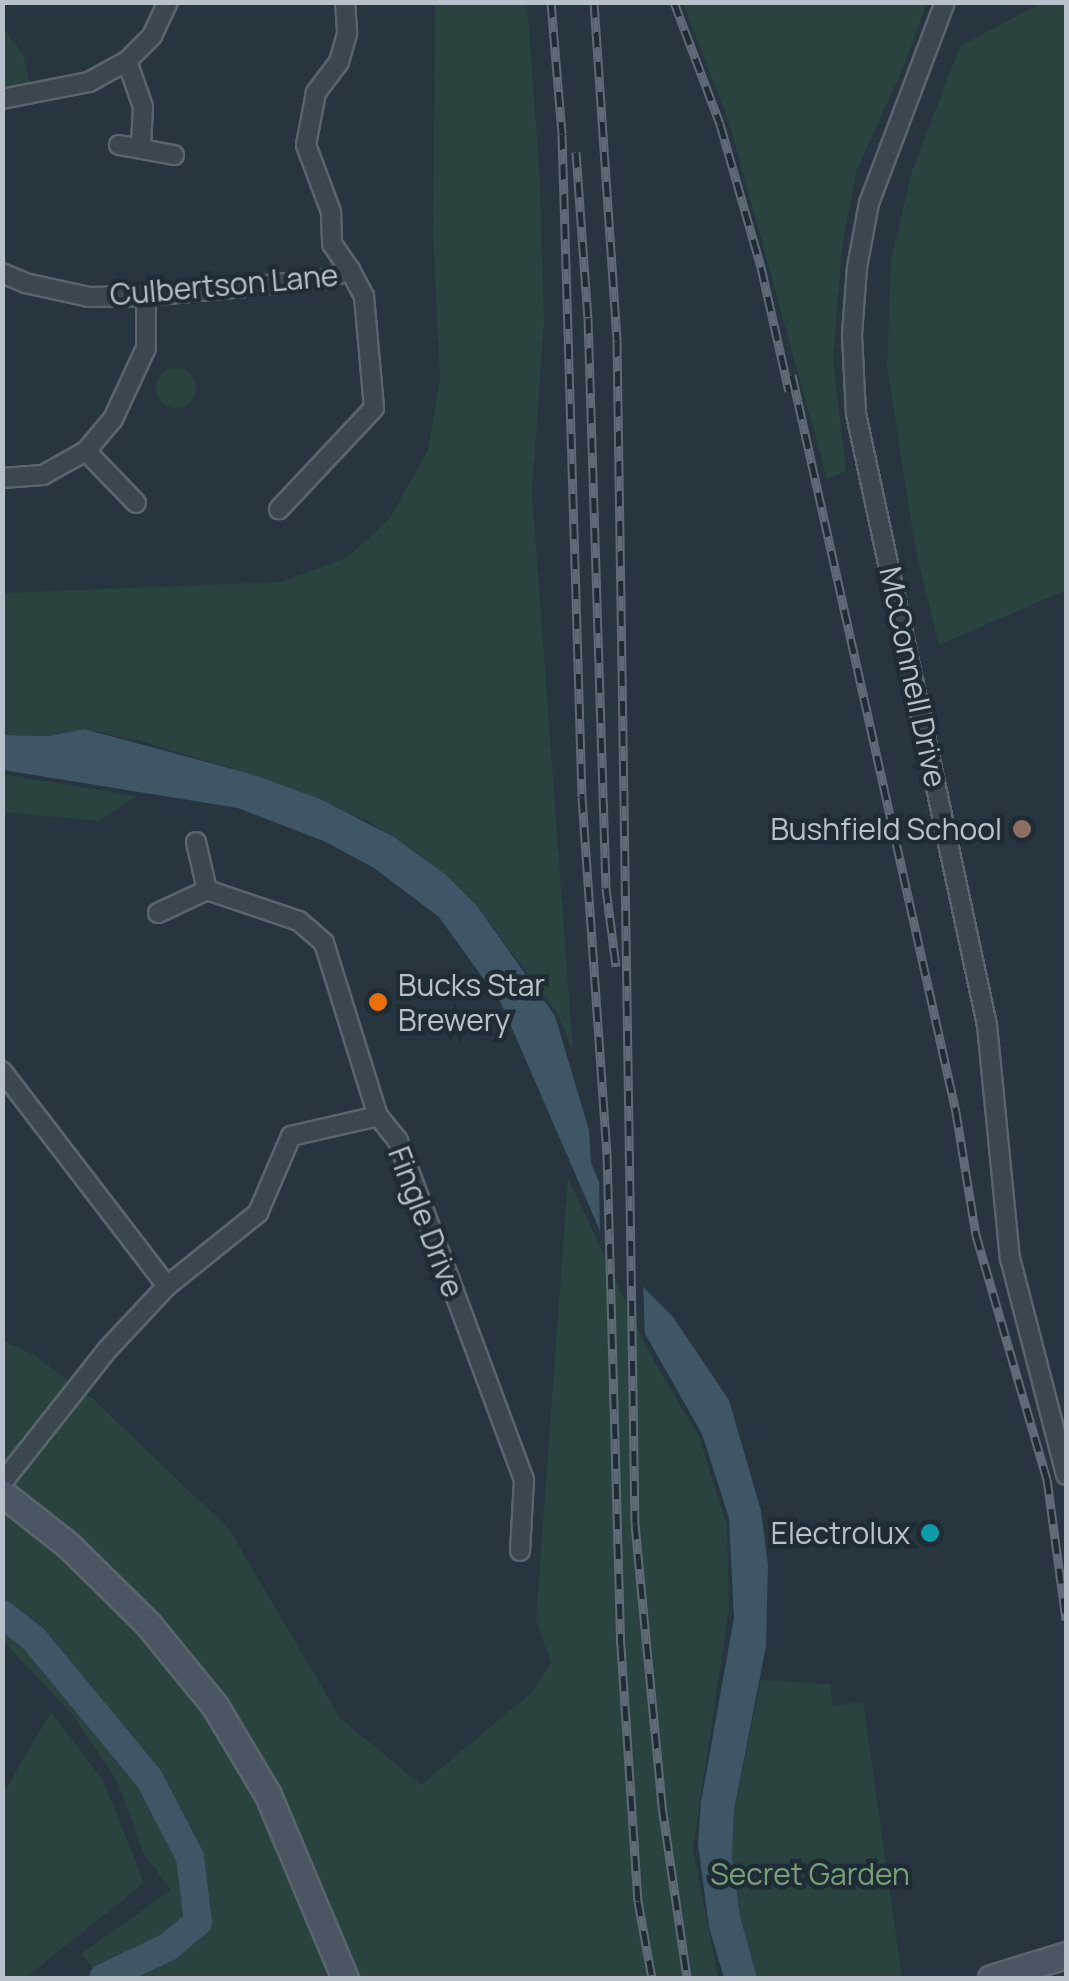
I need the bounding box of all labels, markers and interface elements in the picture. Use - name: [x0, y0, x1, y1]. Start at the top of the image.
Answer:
- street label: Culbertson Lane: [108, 257, 340, 313]
- street label: McConnell Drive: [872, 564, 954, 790]
- place label: Bushfield School: [770, 811, 1002, 847]
- marker: Bushfield School: [1011, 818, 1033, 840]
- place label: Bucks Star Brewery: [398, 967, 545, 1038]
- marker: Bucks Star Brewery: [367, 991, 389, 1013]
- street label: Fingle Drive: [381, 1142, 471, 1302]
- place label: Electrolux: [771, 1515, 910, 1551]
- marker: Electrolux: [919, 1522, 941, 1544]
- park label: Secret Garden: [710, 1856, 910, 1892]

